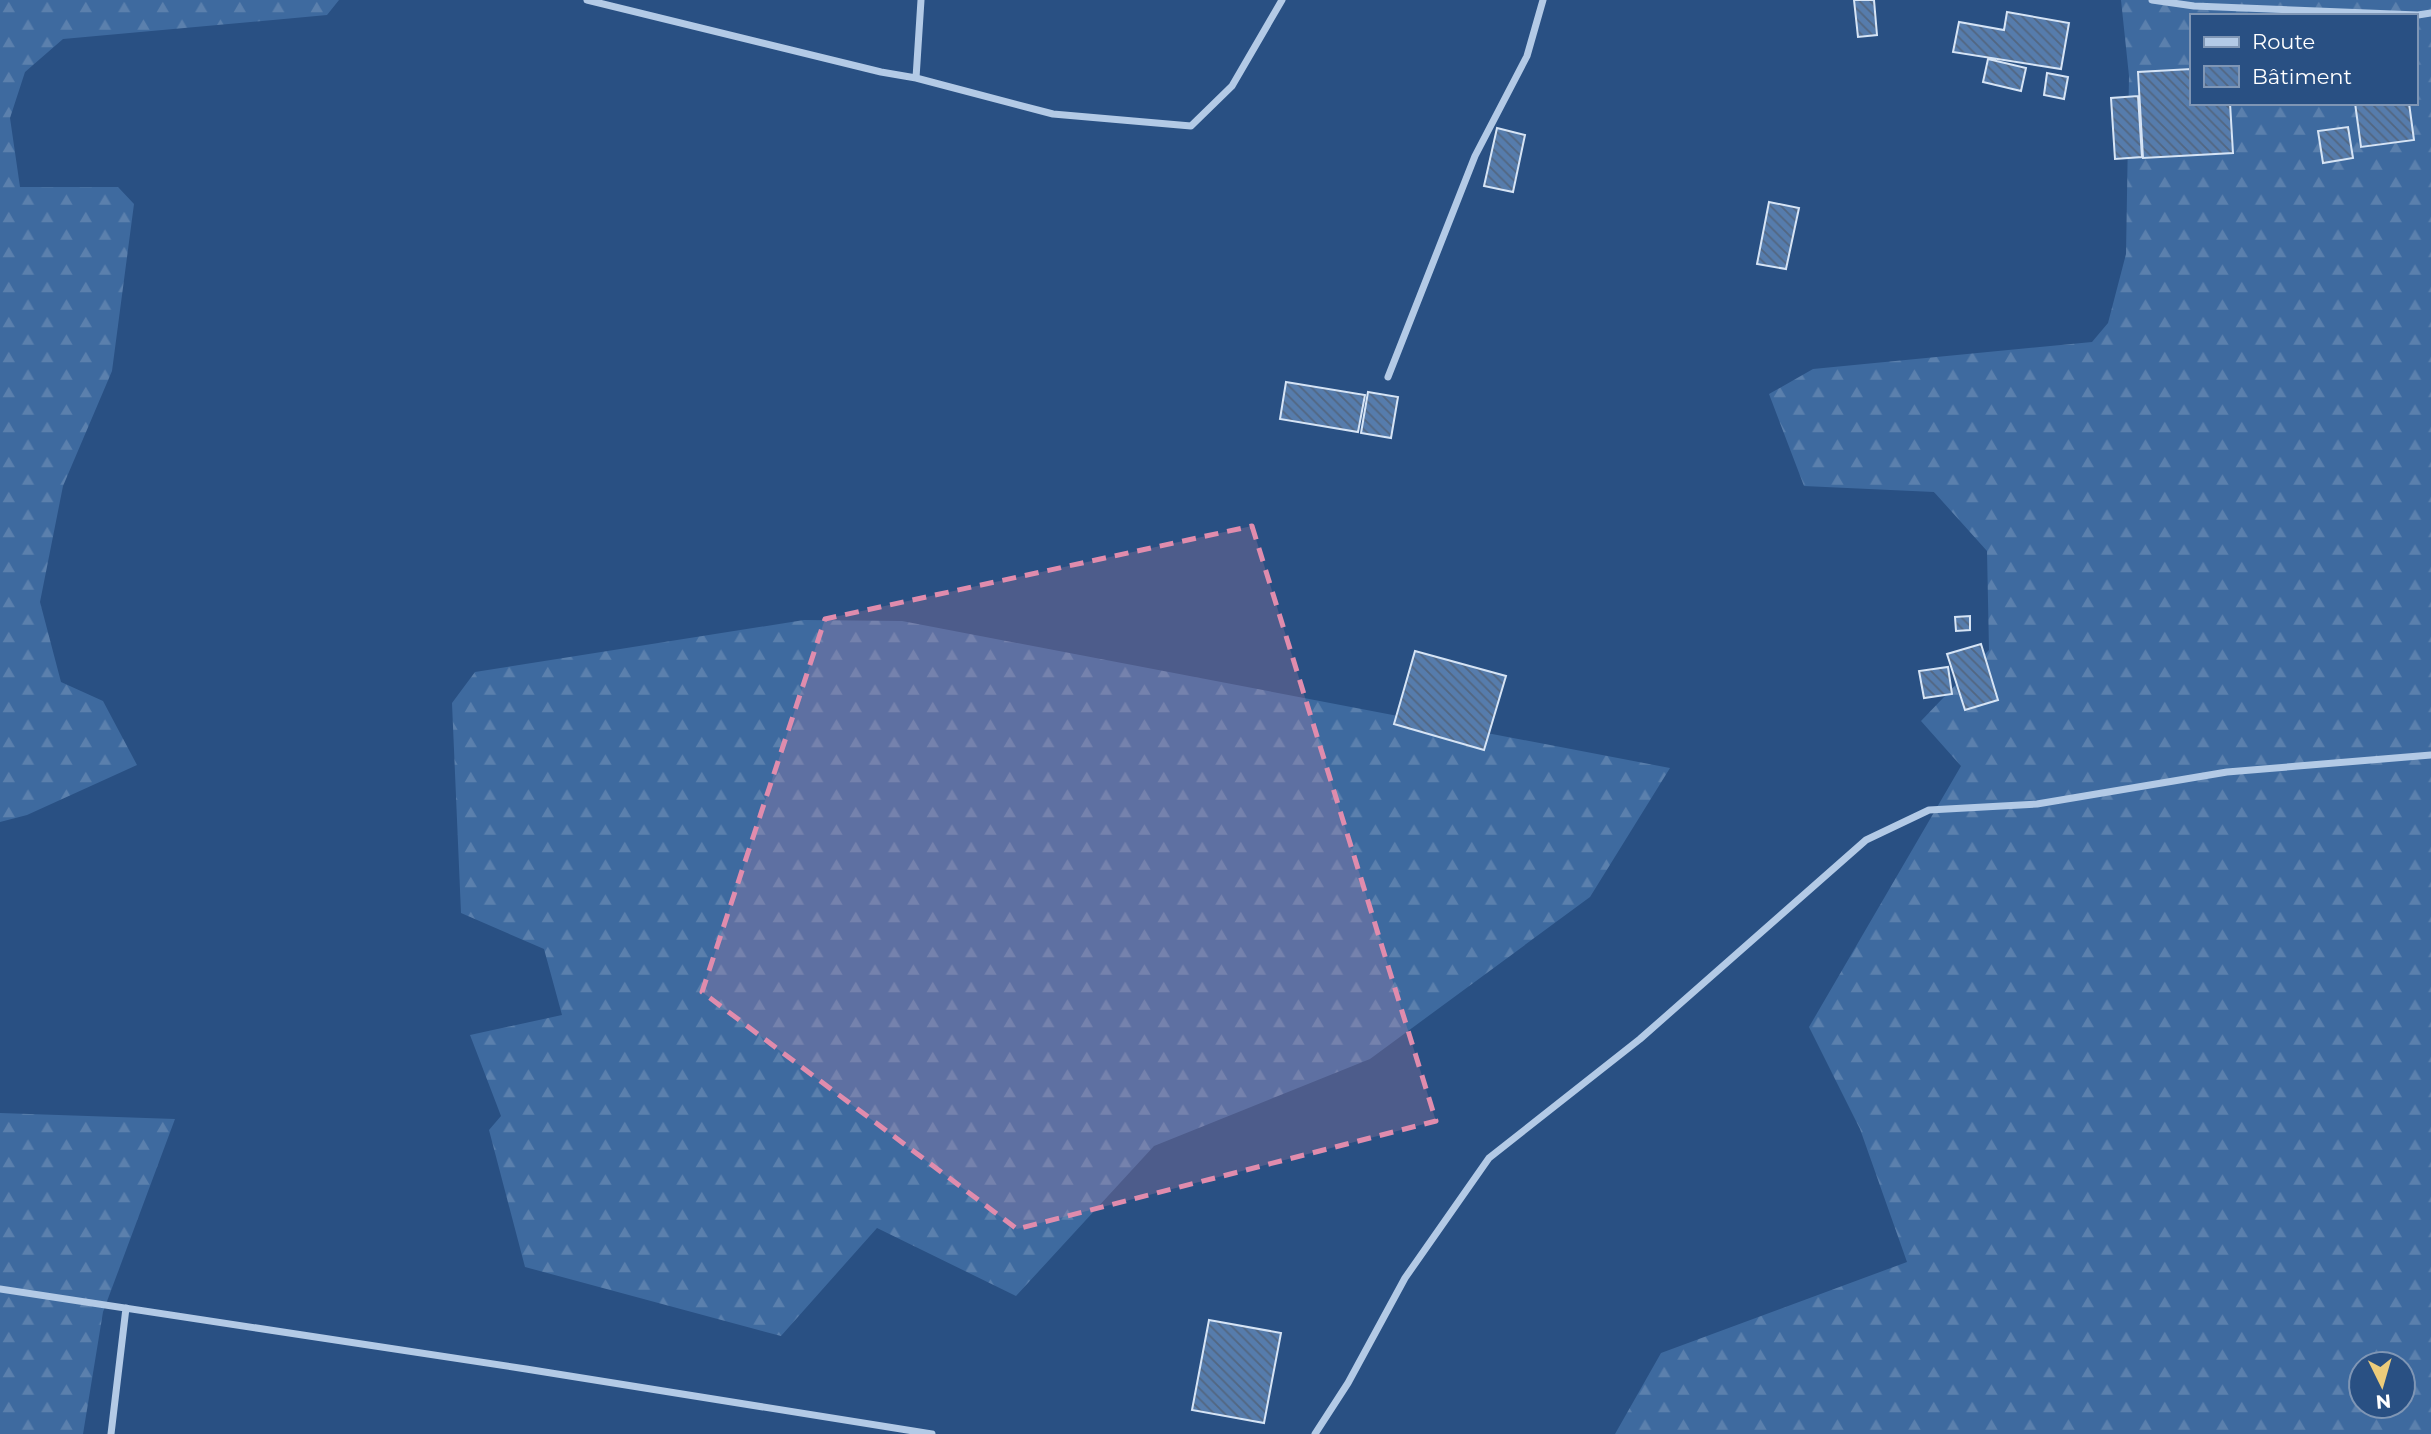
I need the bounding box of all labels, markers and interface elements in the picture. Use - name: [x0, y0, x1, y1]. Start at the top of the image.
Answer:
- legend: [2190, 14, 2417, 105]
- text: Route: [2252, 29, 2315, 54]
- text: Bâtiment: [2252, 64, 2352, 89]
- north arrow: [2347, 1350, 2417, 1420]
- text: N: [2375, 1389, 2392, 1414]

